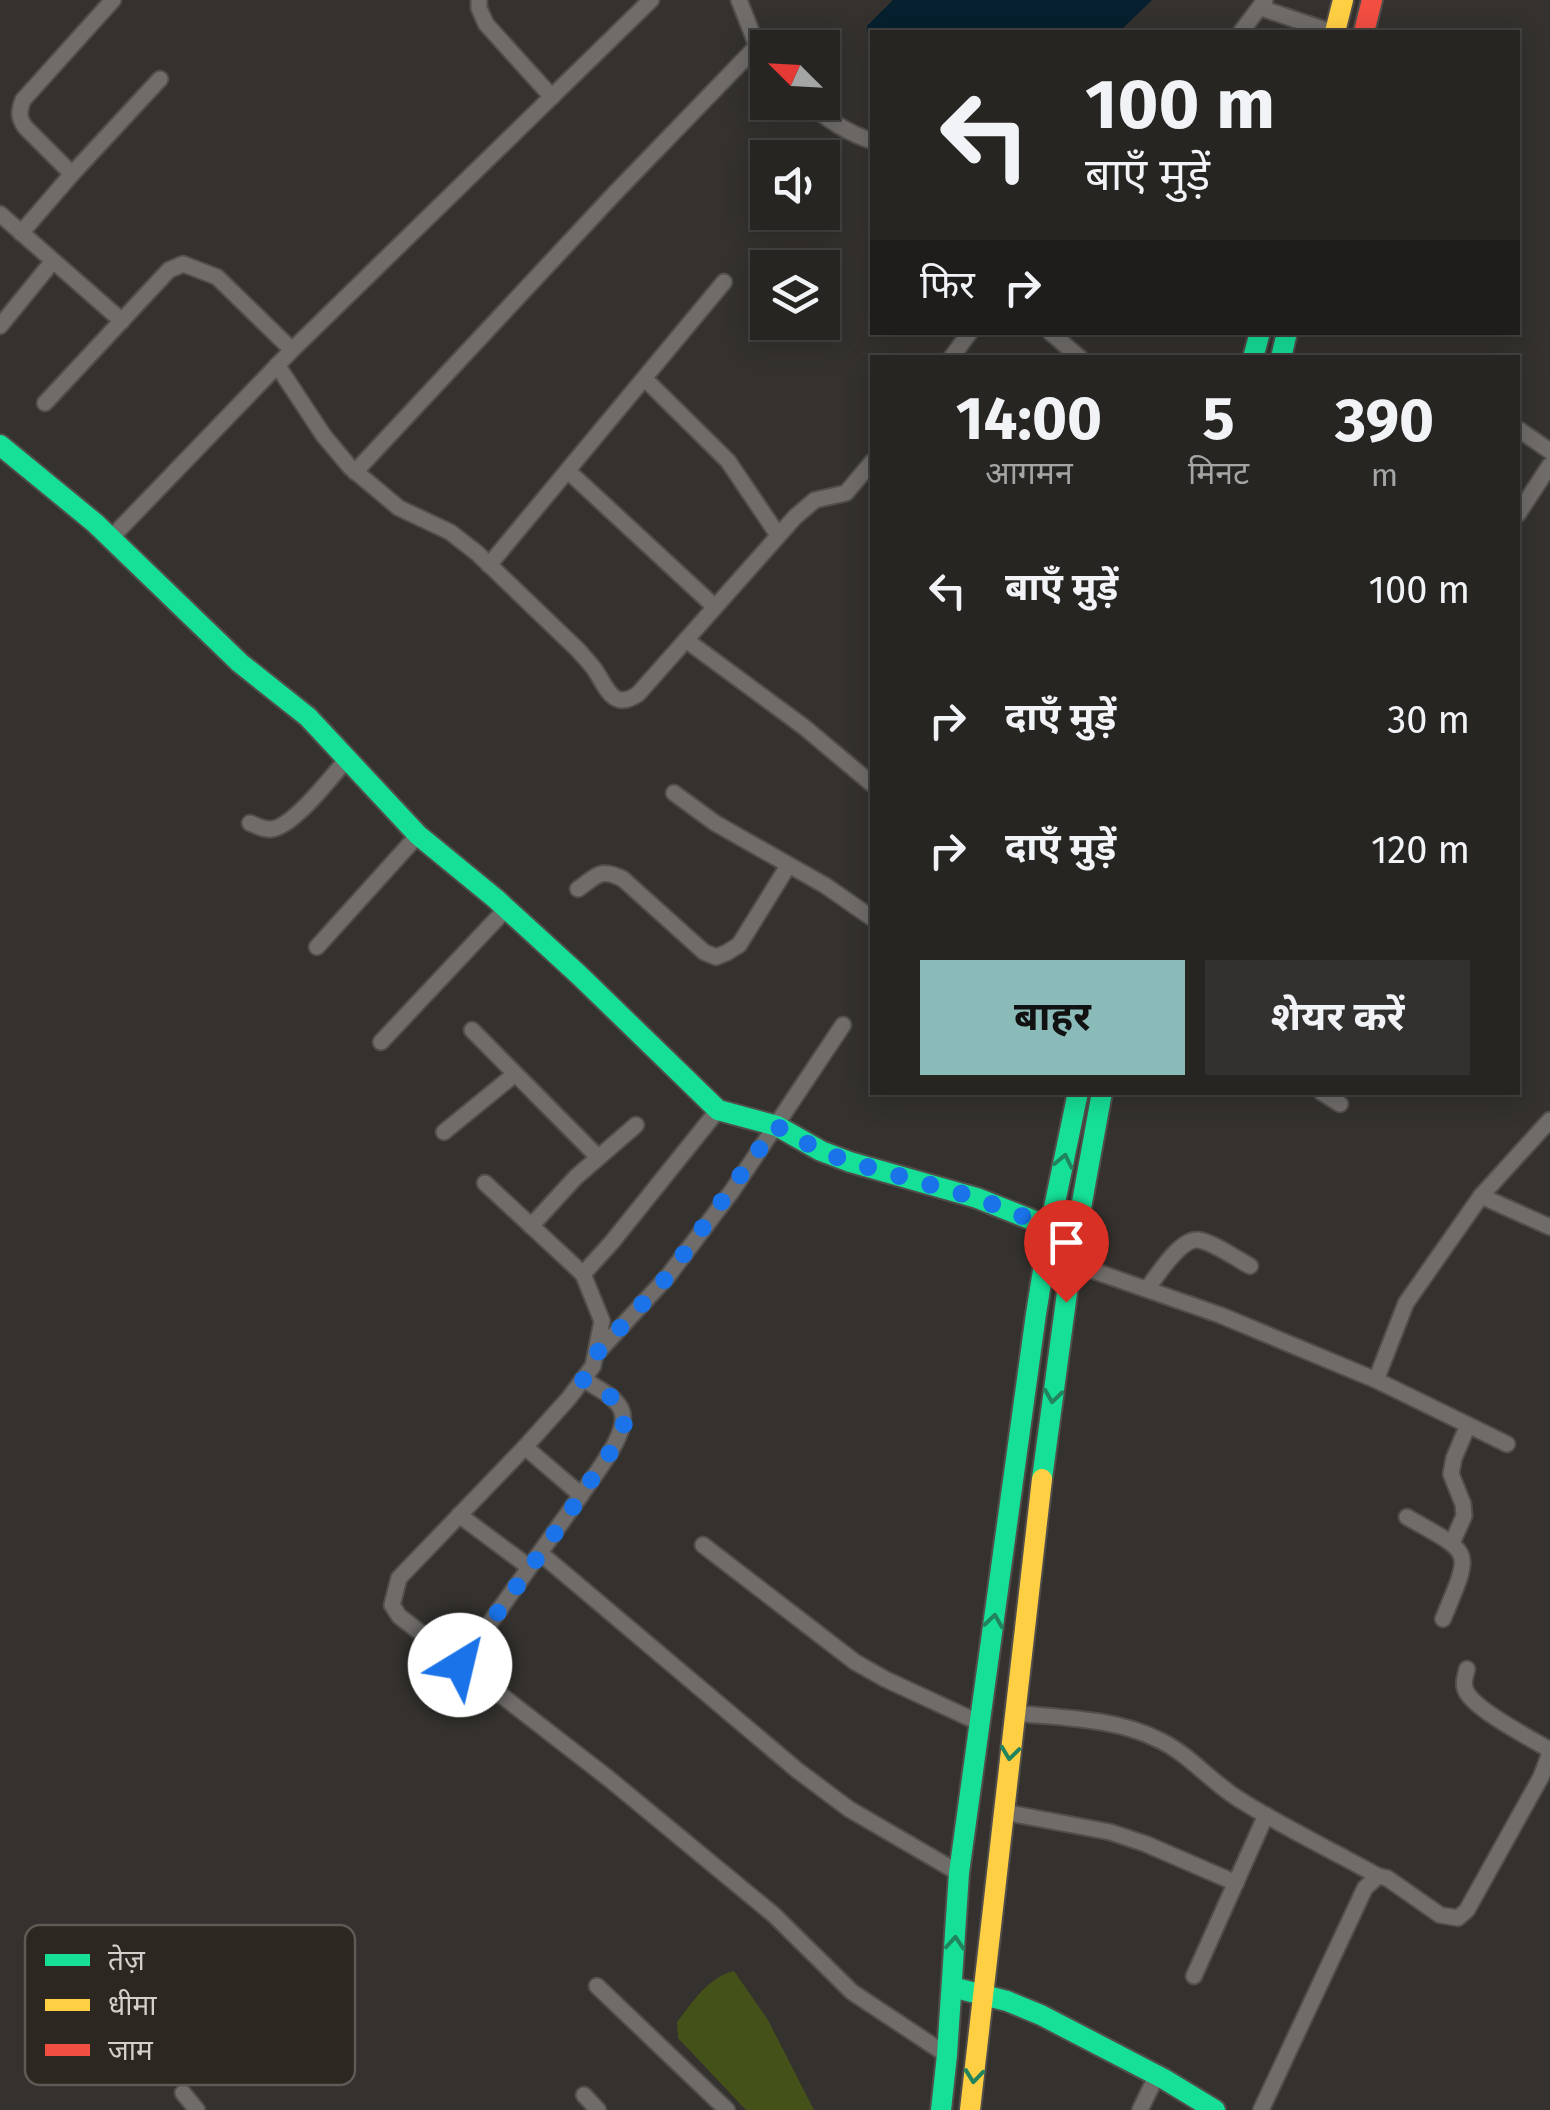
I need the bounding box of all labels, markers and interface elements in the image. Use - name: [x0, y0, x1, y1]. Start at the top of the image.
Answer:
- north arrow: [750, 30, 840, 120]
- map controls: [750, 30, 840, 340]
- text: 100 m: [1085, 63, 1275, 147]
- icon: left: [920, 70, 1050, 200]
- button: sound: [750, 140, 840, 230]
- text: बाएँ मुड़ें: [1085, 148, 1210, 202]
- button: layers: [750, 250, 840, 340]
- icon: right: [995, 260, 1050, 315]
- text: फिर: [920, 262, 975, 308]
- text: 14:00: [956, 383, 1102, 455]
- text: 5: [1202, 383, 1235, 455]
- text: 390: [1335, 385, 1434, 457]
- text: आगमन: [985, 454, 1073, 492]
- text: मिनट: [1188, 454, 1249, 492]
- text: m: [1371, 456, 1398, 494]
- icon: left: [920, 563, 975, 618]
- text: बाएँ मुड़ें: [1005, 564, 1118, 610]
- text: 100 m: [1369, 567, 1470, 613]
- icon: right: [920, 693, 975, 748]
- text: दाएँ मुड़ें: [1005, 694, 1116, 740]
- text: 30 m: [1387, 697, 1470, 743]
- icon: right: [920, 823, 975, 878]
- text: दाएँ मुड़ें: [1005, 824, 1116, 870]
- text: 120 m: [1371, 827, 1470, 873]
- button: बाहर: [920, 960, 1185, 1075]
- button: शेयर करें: [1205, 960, 1470, 1075]
- one-way arrow: [1052, 1153, 1073, 1170]
- pin: [1024, 1200, 1109, 1303]
- icon: arrive: [1039, 1215, 1094, 1270]
- one-way arrow: [1043, 1388, 1064, 1404]
- one-way arrow: [983, 1612, 1004, 1629]
- position arrow: [408, 1613, 512, 1717]
- one-way arrow: [1000, 1746, 1021, 1762]
- legend: [25, 1925, 355, 2085]
- one-way arrow: [944, 1935, 965, 1951]
- text: तेज़: [108, 1944, 146, 1977]
- text: धीमा: [108, 1989, 157, 2022]
- text: जाम: [108, 2034, 154, 2067]
- one-way arrow: [963, 2069, 985, 2085]

